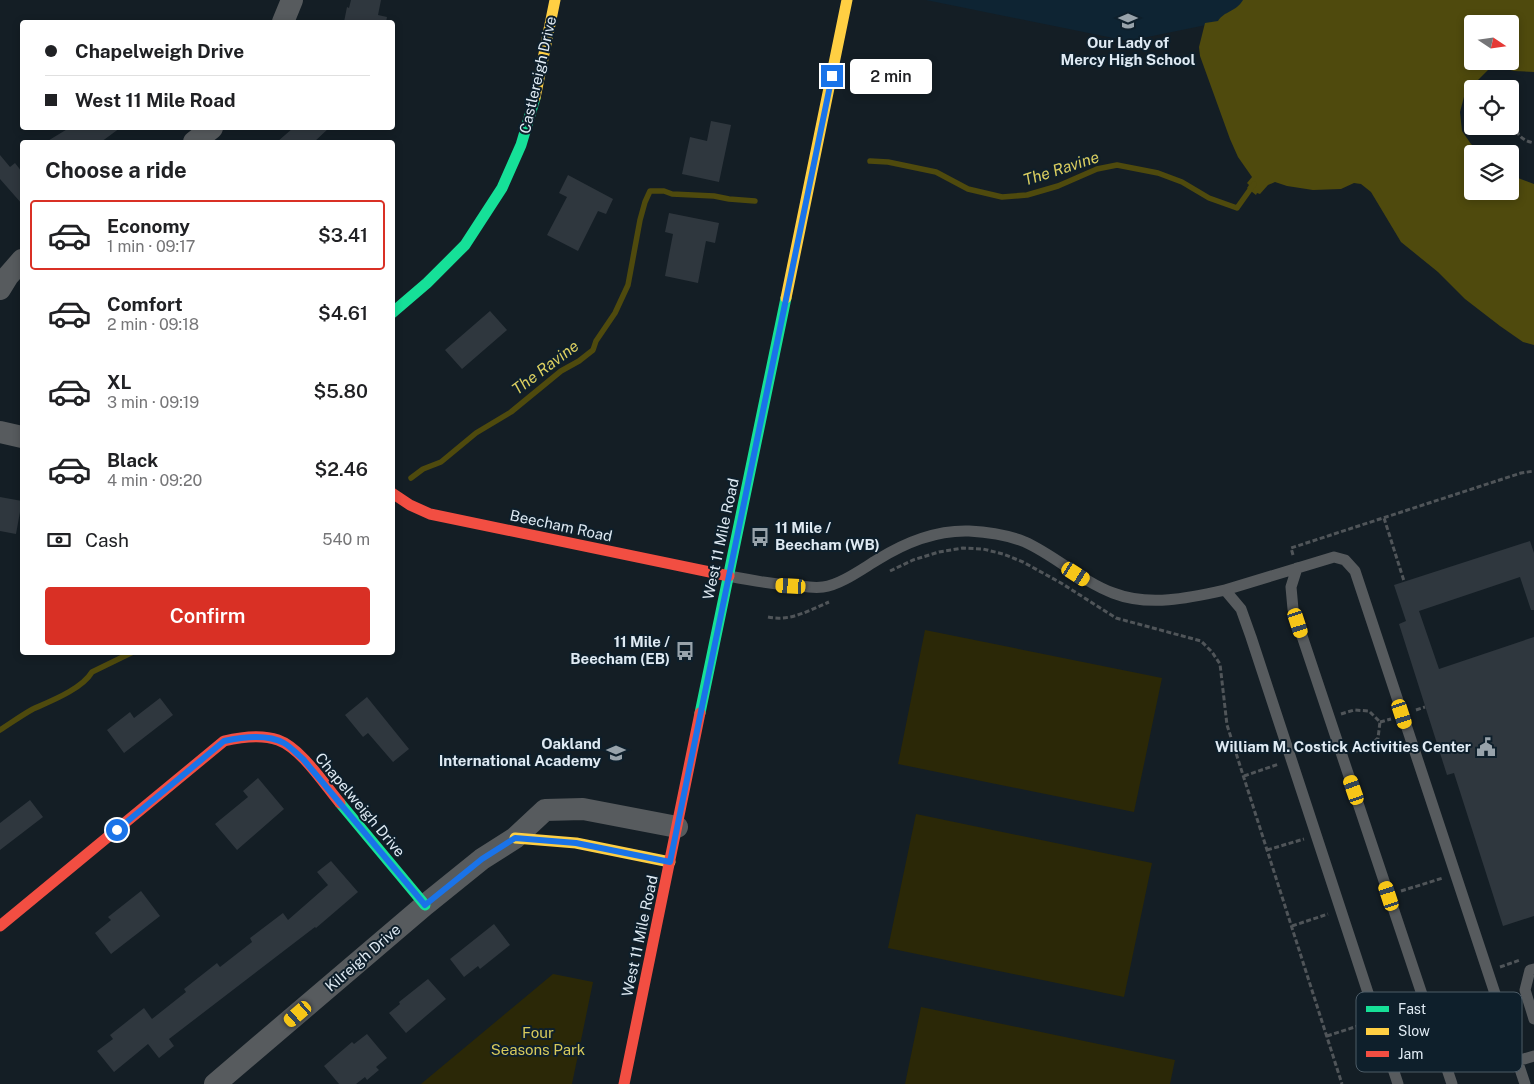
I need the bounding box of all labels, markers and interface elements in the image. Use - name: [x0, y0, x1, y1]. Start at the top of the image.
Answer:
- school or university icon: Our Lady of Mercy High School: [1117, 10, 1139, 32]
- street label: Castlereigh Drive: [516, 15, 559, 135]
- north arrow: [1464, 15, 1519, 70]
- map controls: [1464, 15, 1519, 200]
- place label: Our Lady of Mercy High School: [1061, 34, 1195, 68]
- text: Chapelweigh Drive: [75, 40, 244, 62]
- callout: 2 min: [850, 58, 932, 94]
- route end: [821, 65, 843, 87]
- text: 2 min: [870, 67, 912, 86]
- button: locate: [1464, 80, 1519, 135]
- text: West 11 Mile Road: [75, 89, 235, 111]
- button: layers: [1464, 145, 1519, 200]
- water label: The Ravine: [1021, 147, 1102, 190]
- text: Choose a ride: [45, 157, 187, 183]
- icon: car: [47, 213, 92, 258]
- text: Economy: [107, 215, 190, 237]
- text: $3.41: [318, 224, 368, 246]
- text: 1 min · 09:17: [107, 237, 195, 256]
- icon: car: [47, 291, 92, 336]
- text: Comfort: [107, 293, 183, 315]
- text: $4.61: [318, 302, 368, 324]
- text: 2 min · 09:18: [107, 315, 199, 334]
- water label: The Ravine: [508, 336, 583, 399]
- icon: car: [47, 369, 92, 414]
- text: XL: [107, 371, 132, 393]
- text: $5.80: [314, 380, 368, 402]
- text: 3 min · 09:19: [107, 393, 199, 412]
- icon: car: [47, 447, 92, 492]
- text: Black: [107, 449, 158, 471]
- text: $2.46: [314, 458, 368, 480]
- text: 4 min · 09:20: [107, 471, 202, 490]
- street label: West 11 Mile Road: [699, 477, 742, 601]
- street label: Beecham Road: [508, 506, 614, 545]
- place label: 11 Mile / Beecham (WB): [775, 519, 880, 553]
- icon: cash: [45, 526, 73, 554]
- bus stop icon: 11 Mile / Beecham (WB): [749, 526, 771, 548]
- text: Cash: [85, 529, 129, 551]
- text: 540 m: [322, 530, 370, 549]
- car: [1059, 560, 1092, 588]
- car: [775, 578, 806, 594]
- button: Confirm: [45, 587, 370, 645]
- car: [1286, 606, 1309, 640]
- place label: 11 Mile / Beecham (EB): [570, 633, 670, 667]
- bus stop icon: 11 Mile / Beecham (EB): [674, 640, 696, 662]
- car: [1390, 697, 1413, 731]
- place label: Oakland International Academy: [439, 735, 602, 769]
- public building icon: William M. Costick Activities Center: [1475, 736, 1497, 758]
- place label: William M. Costick Activities Center: [1215, 738, 1471, 755]
- school or university icon: Oakland International Academy: [605, 742, 627, 764]
- street label: Chapelweigh Drive: [312, 749, 409, 860]
- car: [1342, 773, 1365, 807]
- route start: [106, 819, 128, 841]
- street label: West 11 Mile Road: [618, 874, 661, 998]
- car: [1377, 879, 1400, 913]
- street label: Kilreigh Drive: [322, 920, 404, 995]
- legend: [1356, 992, 1522, 1072]
- car: [281, 998, 314, 1030]
- text: Fast: [1398, 1001, 1426, 1017]
- text: Slow: [1398, 1023, 1430, 1039]
- park label: Four Seasons Park: [491, 1024, 585, 1058]
- text: Jam: [1398, 1046, 1423, 1062]

